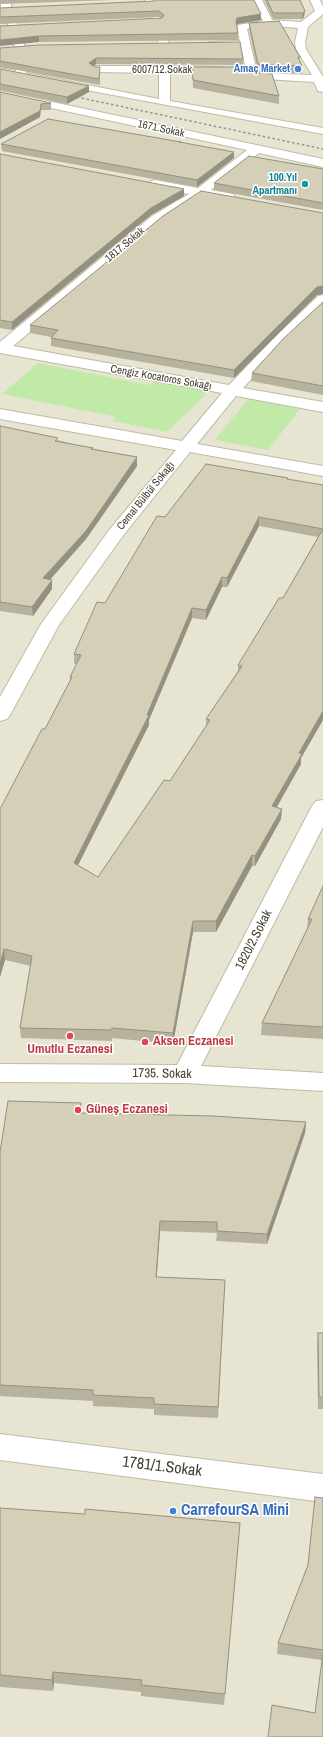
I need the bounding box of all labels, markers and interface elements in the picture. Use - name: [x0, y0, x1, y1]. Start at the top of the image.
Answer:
- place label: Amaç Market: [234, 62, 290, 76]
- street label: 6007/12.Sokak: [132, 63, 192, 77]
- marker: Amaç Market: [293, 64, 303, 74]
- street label: 1671.Sokak: [136, 118, 186, 140]
- place label: 100.Yıl Apartmanı: [252, 171, 297, 197]
- marker: 100.Yıl Apartmanı: [300, 179, 310, 189]
- street label: 1817.Sokak: [103, 225, 147, 265]
- street label: Cengiz Kocatoros Sokağı: [109, 363, 213, 393]
- street label: Cemal Bülbül Sokağı: [114, 459, 178, 533]
- street label: 1820/2.Sokak: [232, 907, 276, 973]
- marker: Umutlu Eczanesi: [65, 1031, 75, 1041]
- place label: Aksen Eczanesi: [153, 1034, 234, 1050]
- marker: Aksen Eczanesi: [140, 1037, 150, 1047]
- place label: Umutlu Eczanesi: [27, 1042, 113, 1058]
- street label: 1735. Sokak: [132, 1066, 192, 1082]
- place label: Güneş Eczanesi: [86, 1102, 168, 1118]
- marker: Güneş Eczanesi: [73, 1105, 83, 1115]
- street label: 1781/1.Sokak: [121, 1453, 203, 1481]
- place label: CarrefourSA Mini: [181, 1501, 289, 1521]
- marker: CarrefourSA Mini: [168, 1506, 178, 1516]

